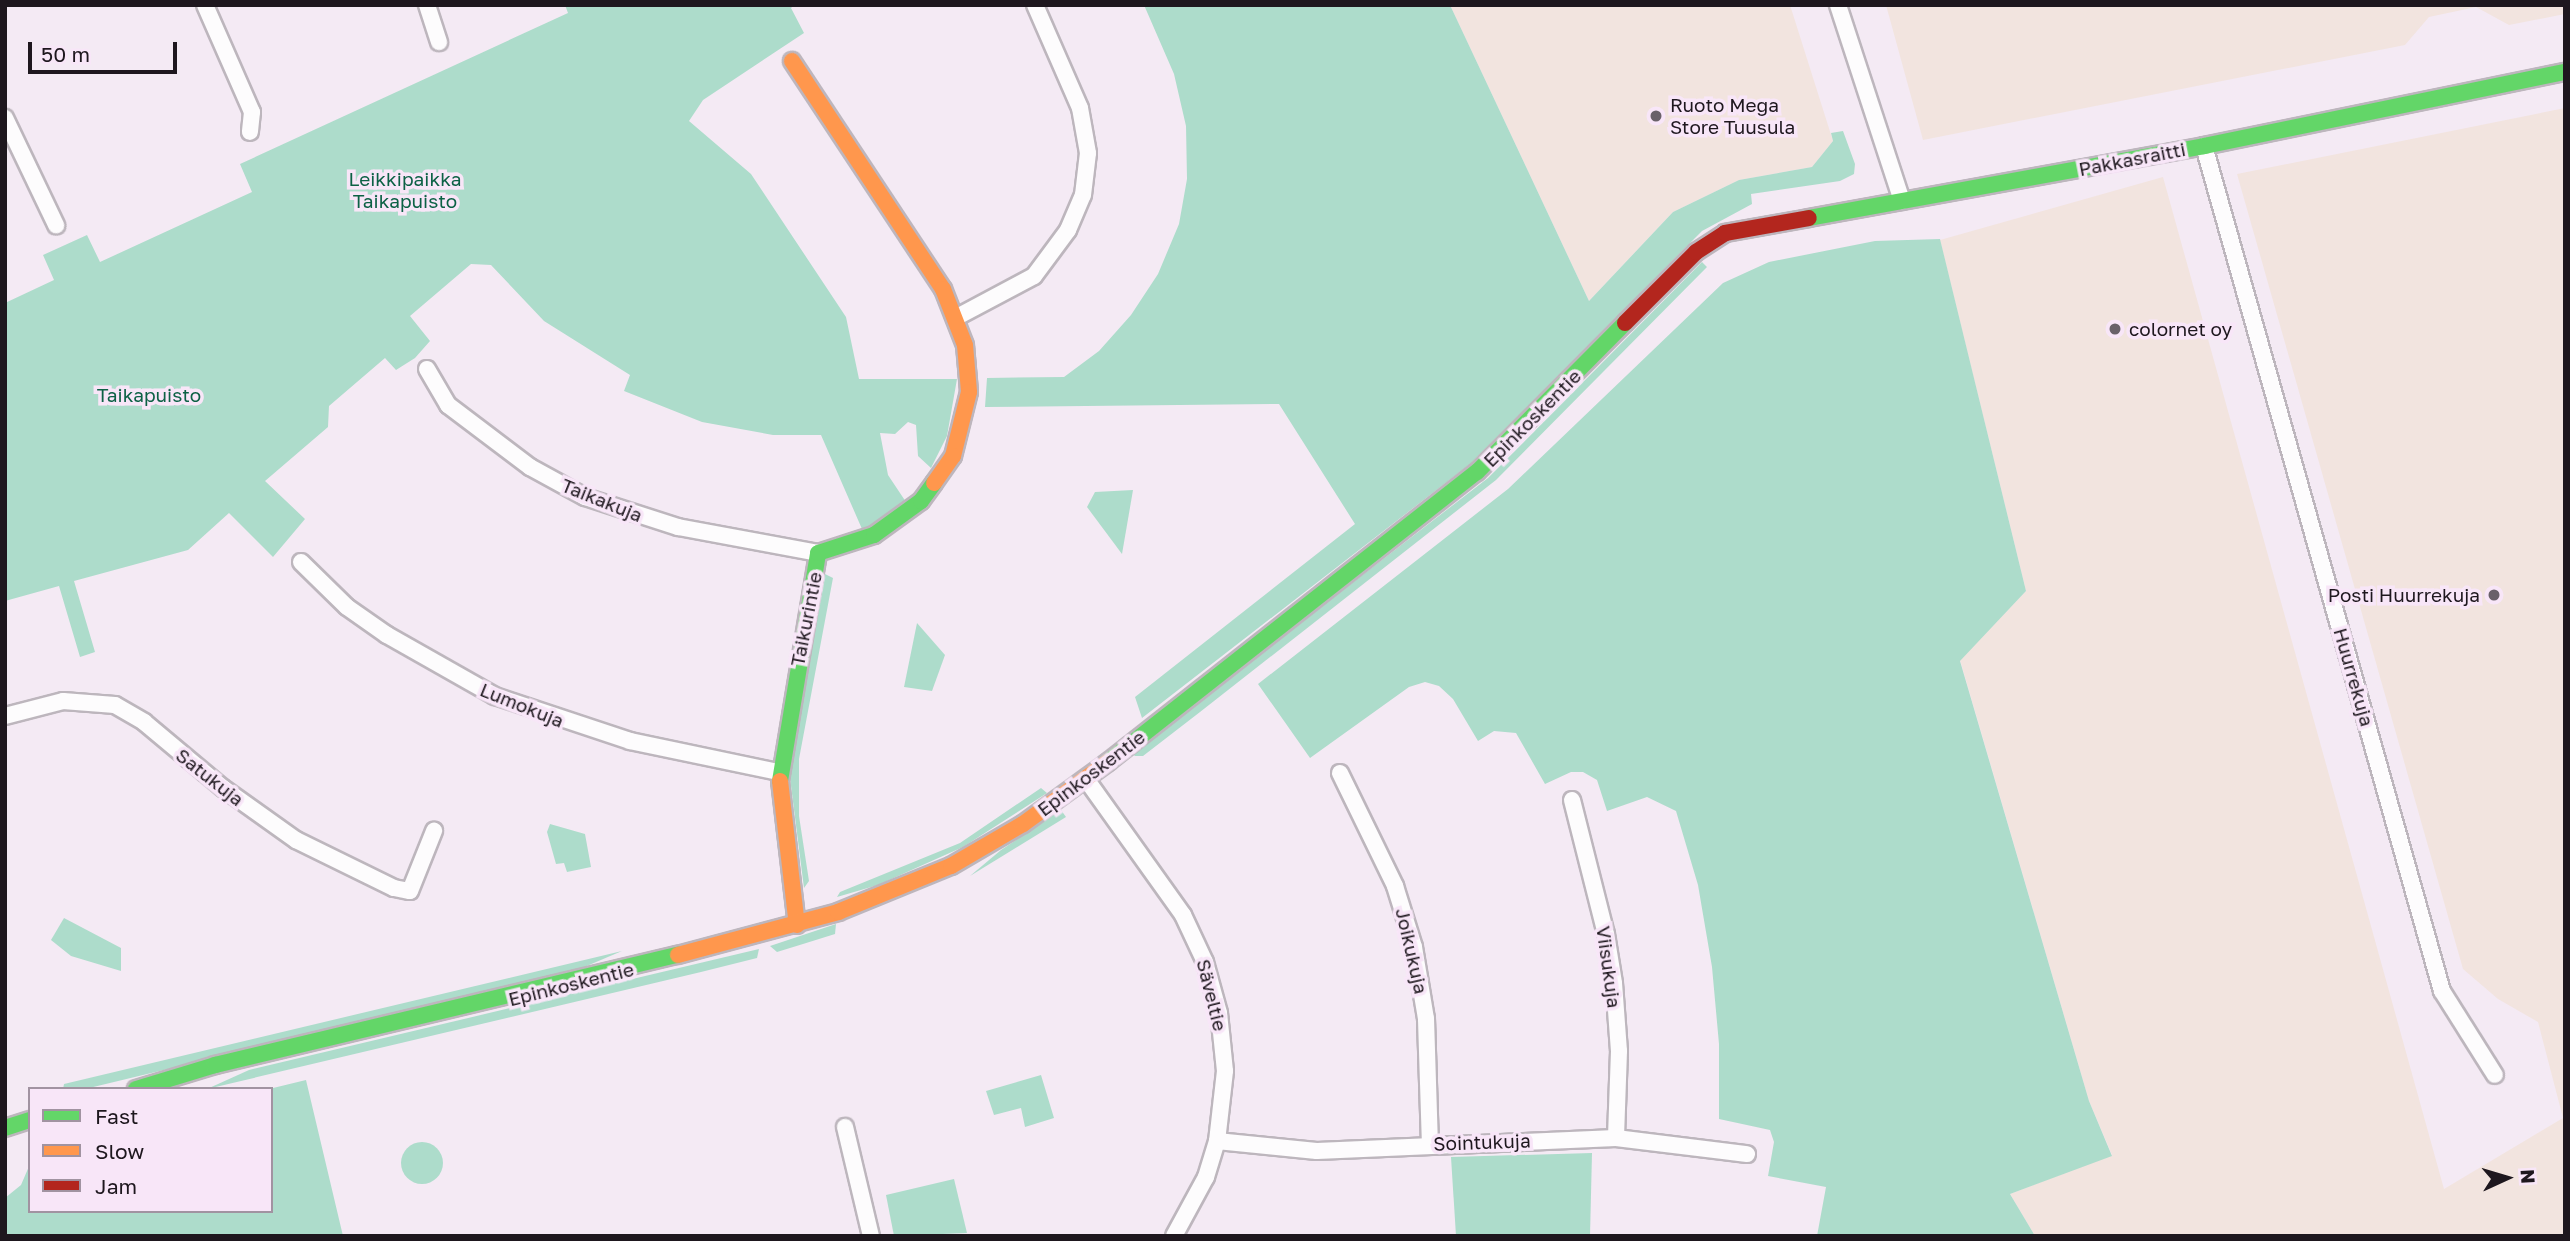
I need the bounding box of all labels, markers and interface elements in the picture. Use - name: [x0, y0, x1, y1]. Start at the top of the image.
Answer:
- scale bar: [32, 28, 180, 72]
- text: 50 m: [41, 41, 90, 67]
- place label: Ruoto Mega Store Tuusula: [1670, 94, 1795, 138]
- marker: Ruoto Mega Store Tuusula: [1648, 108, 1664, 124]
- street label: Pakkasraitti: [2077, 137, 2187, 181]
- park label: Leikkipaikka Taikapuisto: [349, 168, 461, 212]
- place label: colornet oy: [2129, 318, 2232, 340]
- marker: colornet oy: [2107, 321, 2123, 337]
- street label: Epinkoskentie: [1479, 365, 1585, 471]
- park label: Taikapuisto: [97, 384, 201, 406]
- street label: Taikakuja: [558, 473, 646, 527]
- street label: Taikurintie: [786, 570, 826, 668]
- place label: Posti Huurrekuja: [2328, 584, 2480, 606]
- marker: Posti Huurrekuja: [2486, 587, 2502, 603]
- street label: Huurrekuja: [2329, 625, 2379, 729]
- street label: Lumokuja: [477, 678, 567, 732]
- street label: Epinkoskentie: [1033, 725, 1149, 821]
- street label: Satukuja: [172, 743, 248, 811]
- street label: Joikukuja: [1391, 906, 1433, 996]
- street label: Viisukuja: [1592, 925, 1626, 1009]
- street label: Epinkoskentie: [506, 957, 636, 1011]
- street label: Säveltie: [1192, 957, 1232, 1033]
- legend: [28, 1087, 273, 1213]
- text: Fast: [95, 1103, 138, 1129]
- street label: Sointukuja: [1433, 1129, 1531, 1155]
- text: Slow: [95, 1138, 144, 1164]
- north arrow: [2472, 1143, 2542, 1213]
- text: N: [2516, 1168, 2540, 1185]
- text: Jam: [95, 1173, 137, 1199]

